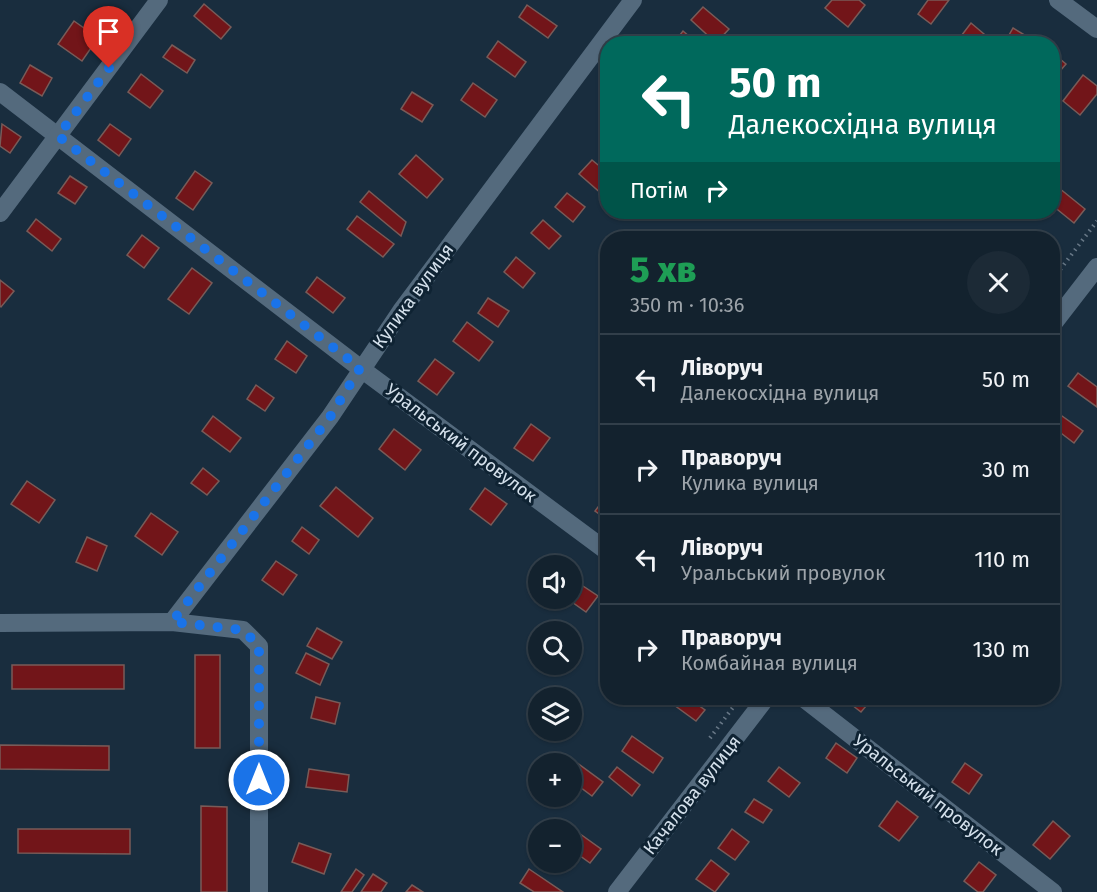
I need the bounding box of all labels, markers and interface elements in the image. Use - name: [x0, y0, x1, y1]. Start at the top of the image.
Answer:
- pin: [83, 6, 134, 68]
- icon: arrive: [92, 15, 125, 48]
- text: 50 m: [729, 58, 822, 108]
- icon: left: [630, 60, 708, 138]
- text: Далекосхідна вулиця: [729, 109, 997, 141]
- icon: right: [700, 174, 733, 207]
- text: Потім: [630, 177, 688, 204]
- street label: Кулика вулиця: [368, 239, 458, 353]
- text: 5 хв: [630, 248, 697, 292]
- button: close: [967, 251, 1030, 314]
- text: 350 m · 10:36: [630, 293, 744, 317]
- text: Ліворуч: [681, 354, 763, 381]
- icon: left: [630, 363, 663, 396]
- text: 50 m: [982, 366, 1030, 393]
- street label: Уральський провулок: [381, 379, 542, 508]
- text: Далекосхідна вулиця: [681, 381, 879, 405]
- text: Праворуч: [681, 444, 782, 471]
- icon: right: [630, 453, 663, 486]
- text: 30 m: [982, 456, 1030, 483]
- text: Кулика вулиця: [681, 471, 819, 495]
- text: Ліворуч: [681, 534, 763, 561]
- icon: left: [630, 543, 663, 576]
- text: 110 m: [974, 546, 1030, 573]
- map controls: [528, 555, 582, 873]
- button: sound: [528, 555, 582, 609]
- text: Уральський провулок: [681, 561, 885, 585]
- button: search: [528, 621, 582, 675]
- text: Праворуч: [681, 624, 782, 651]
- icon: right: [630, 633, 663, 666]
- text: 130 m: [973, 636, 1030, 663]
- text: Комбайная вулиця: [681, 651, 858, 675]
- button: layers: [528, 687, 582, 741]
- street label: Уральський провулок: [849, 730, 1008, 861]
- street label: Качалова вулиця: [639, 731, 745, 859]
- position arrow: [227, 748, 291, 812]
- button: +: [528, 753, 582, 807]
- button: −: [528, 819, 582, 873]

